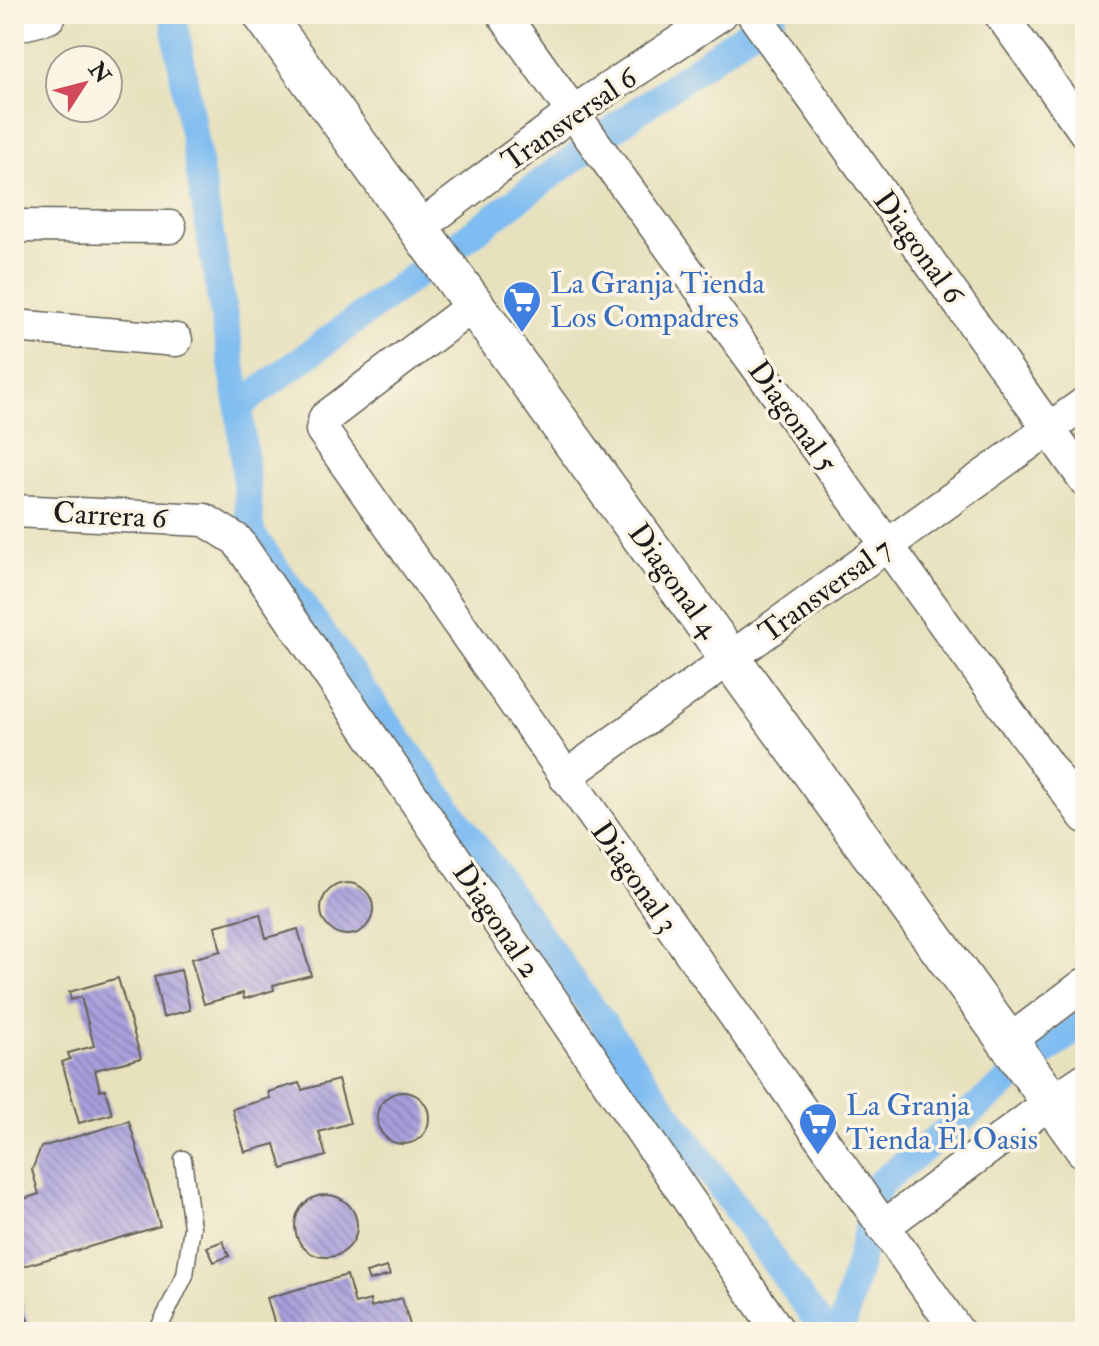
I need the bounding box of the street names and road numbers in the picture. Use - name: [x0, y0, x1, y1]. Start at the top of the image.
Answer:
- street label: Transversal 6: [495, 58, 645, 179]
- street label: Diagonal 6: [865, 183, 973, 313]
- street label: Diagonal 5: [740, 353, 846, 480]
- street label: Carrera 6: [52, 494, 170, 537]
- street label: Diagonal 4: [620, 516, 728, 646]
- street label: Transversal 7: [752, 530, 899, 651]
- street label: Diagonal 3: [583, 815, 686, 940]
- street label: Diagonal 2: [445, 856, 549, 985]

